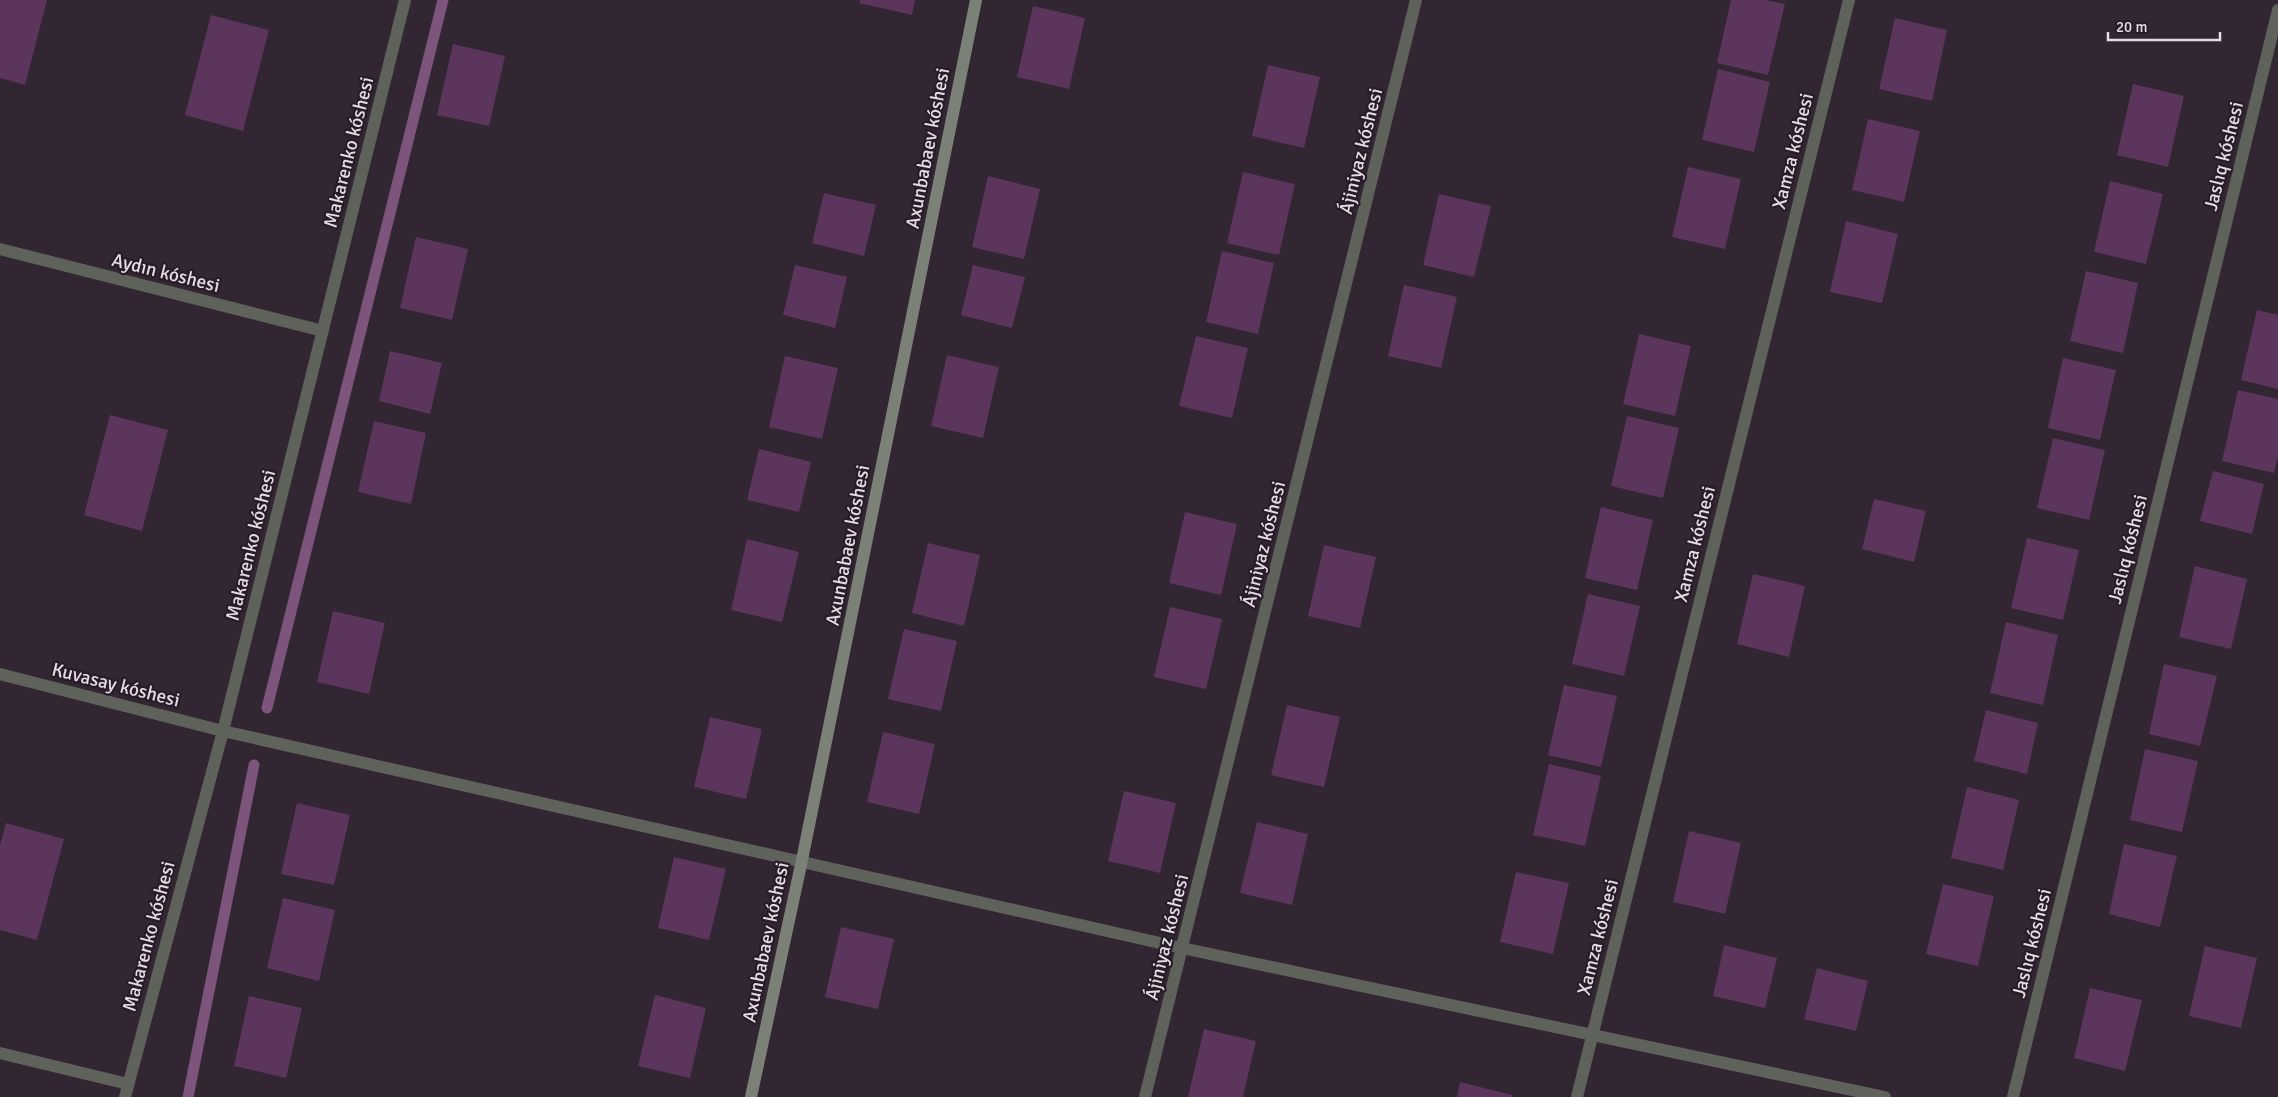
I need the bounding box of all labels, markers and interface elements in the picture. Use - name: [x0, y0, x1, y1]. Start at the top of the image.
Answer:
- scale bar: [2108, 10, 2220, 42]
- text: 20 m: [2116, 18, 2147, 36]
- street label: Axunbabaev kóshesi: [901, 66, 955, 231]
- street label: Makarenko kóshesi: [319, 74, 379, 230]
- street label: Ájiniyaz kóshesi: [1334, 86, 1388, 217]
- street label: Xamza kóshesi: [1767, 91, 1819, 212]
- street label: Jaslıq kóshesi: [2199, 99, 2249, 213]
- street label: Aydın kóshesi: [109, 248, 222, 298]
- street label: Axunbabaev kóshesi: [821, 463, 875, 628]
- street label: Makarenko kóshesi: [221, 467, 281, 623]
- street label: Ájiniyaz kóshesi: [1237, 479, 1291, 610]
- street label: Xamza kóshesi: [1669, 484, 1721, 605]
- street label: Jaslıq kóshesi: [2103, 492, 2153, 606]
- street label: Kuvasay kóshesi: [49, 657, 182, 712]
- street label: Makarenko kóshesi: [117, 859, 181, 1014]
- street label: Axunbabaev kóshesi: [737, 860, 795, 1025]
- street label: Ájiniyaz kóshesi: [1140, 872, 1194, 1003]
- street label: Xamza kóshesi: [1572, 877, 1624, 998]
- street label: Jaslıq kóshesi: [2007, 886, 2057, 1000]

